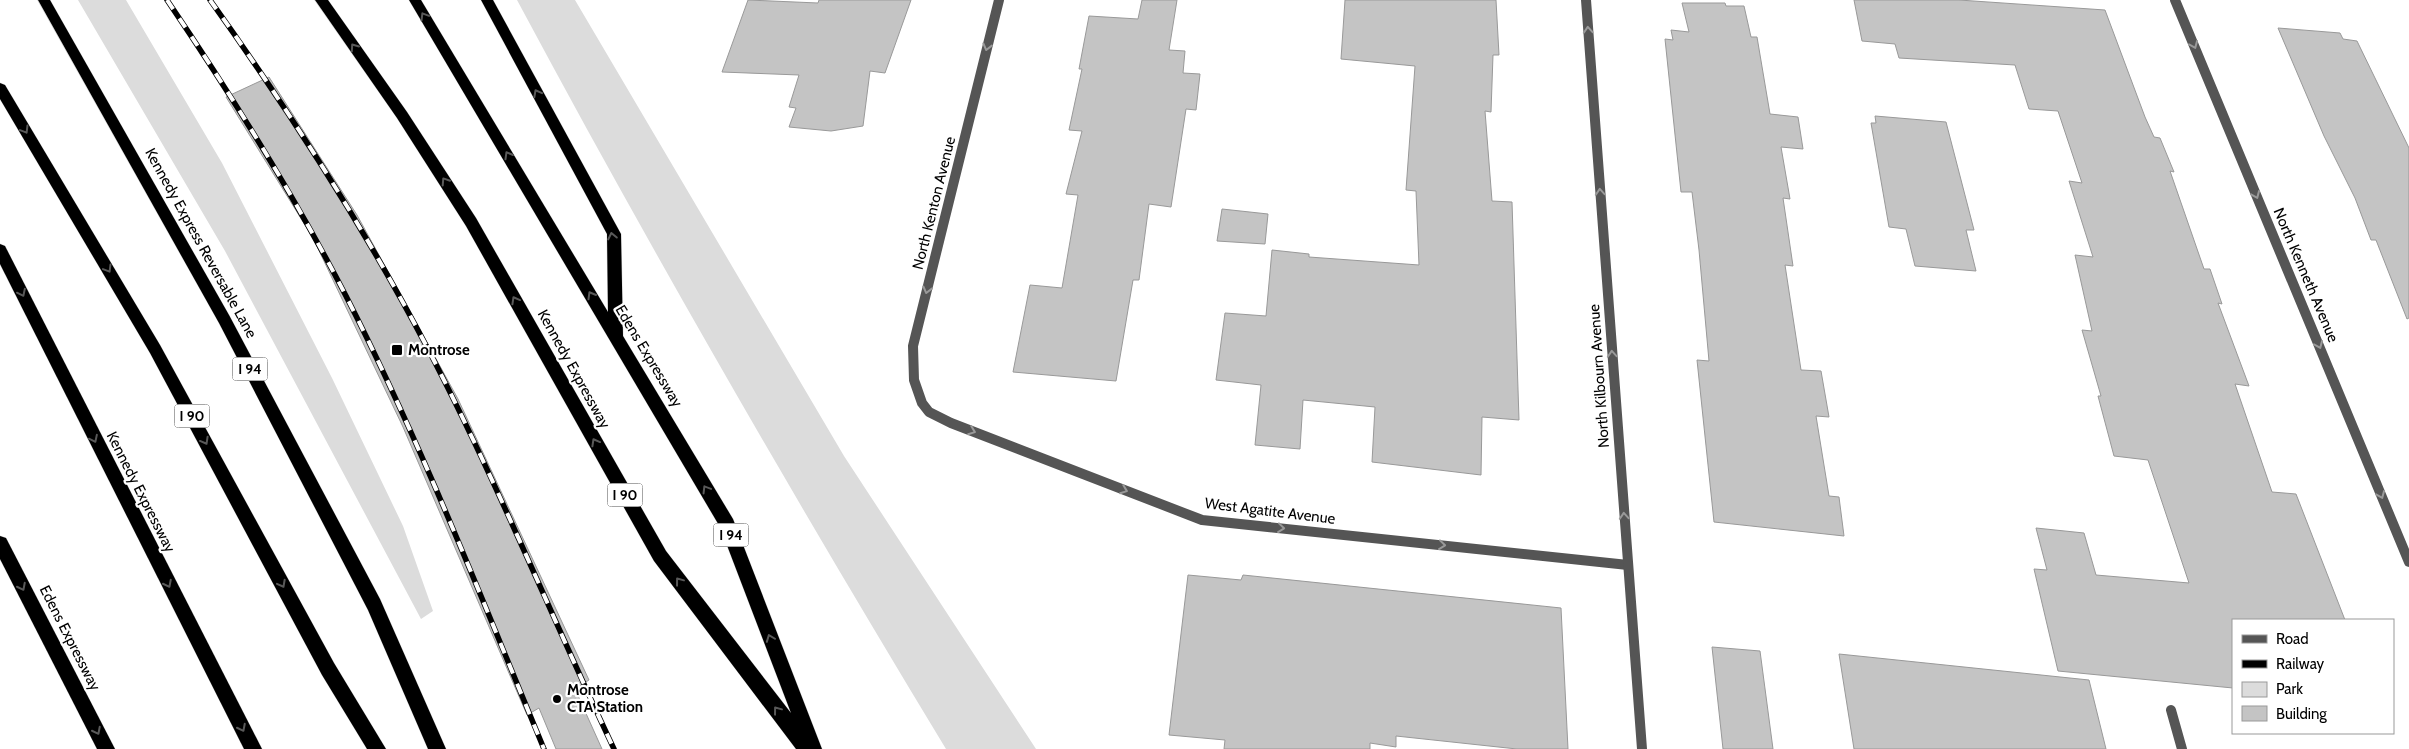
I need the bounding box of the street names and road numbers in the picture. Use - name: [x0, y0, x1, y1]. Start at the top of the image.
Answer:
- street label: North Kenton Avenue: [909, 134, 959, 271]
- street label: Kennedy Express Reversable Lane: [141, 145, 261, 341]
- street label: North Kenneth Avenue: [2270, 205, 2343, 345]
- street label: Edens Expressway: [611, 302, 687, 411]
- street label: North Kilbourn Avenue: [1585, 303, 1613, 448]
- street label: Kennedy Expressway: [534, 306, 614, 432]
- road number: I 94: [232, 358, 268, 380]
- road number: I 90: [174, 404, 210, 428]
- street label: Kennedy Expressway: [103, 429, 179, 556]
- road number: I 90: [608, 484, 642, 506]
- street label: West Agatite Avenue: [1204, 494, 1337, 528]
- road number: I 94: [714, 524, 748, 546]
- street label: Edens Expressway: [36, 582, 104, 694]

